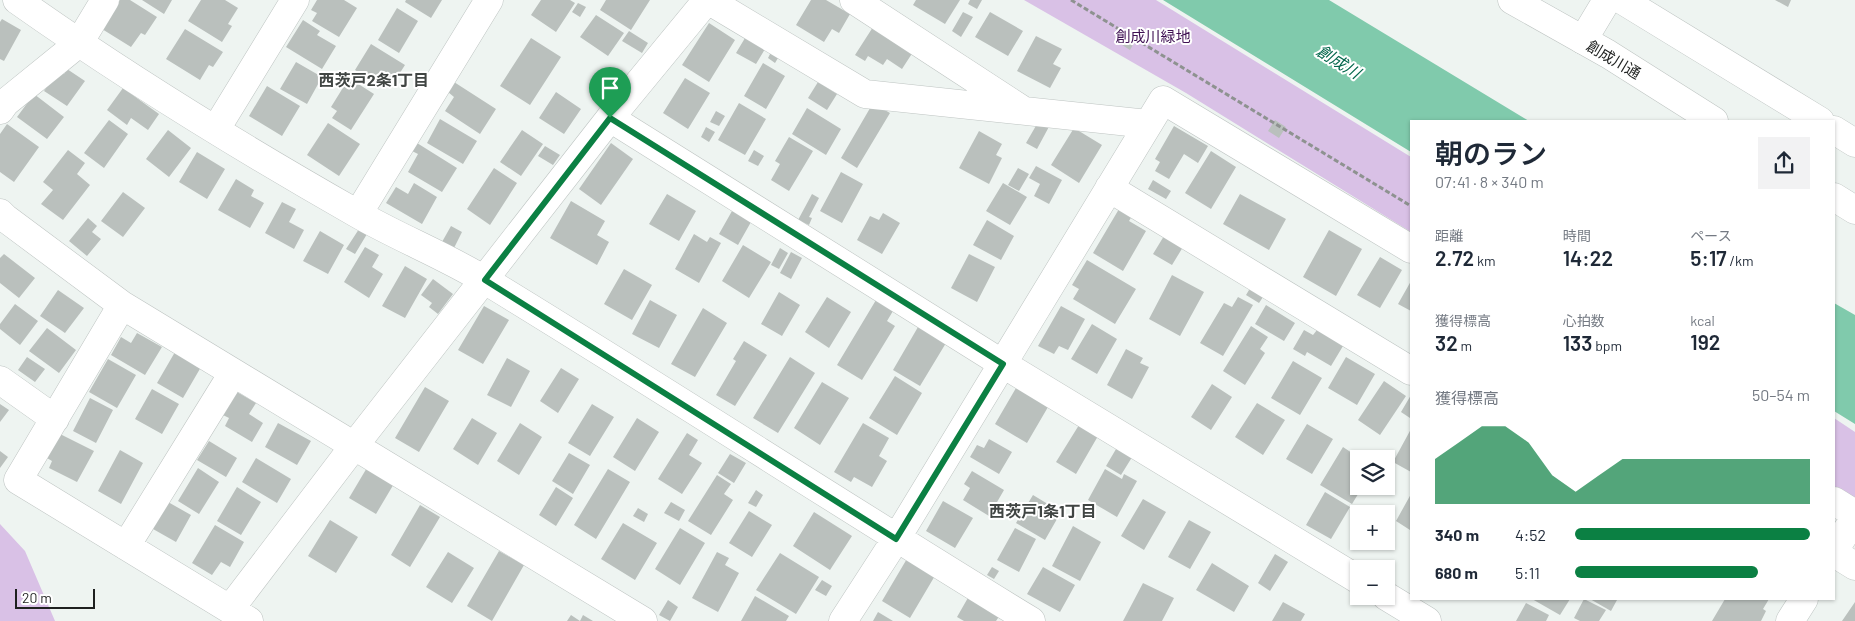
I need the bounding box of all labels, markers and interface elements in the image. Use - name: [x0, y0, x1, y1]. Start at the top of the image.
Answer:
- park label: 創成川緑地: [1115, 27, 1191, 45]
- street label: 創成川通: [1584, 36, 1644, 82]
- water label: 創成川: [1314, 40, 1366, 83]
- pin: [589, 67, 631, 118]
- district label: 西茨戸2条1丁目: [319, 70, 429, 89]
- icon: arrive: [596, 74, 624, 102]
- text: 朝のラン: [1435, 136, 1547, 170]
- button: share: [1758, 137, 1810, 189]
- text: 07:41 · 8 × 340 m: [1435, 172, 1544, 191]
- text: 距離: [1435, 227, 1463, 244]
- text: 時間: [1563, 227, 1591, 244]
- text: ペース: [1690, 227, 1732, 244]
- text: 2.72: [1435, 245, 1474, 270]
- text: 14:22: [1563, 245, 1613, 270]
- text: 5:17: [1690, 245, 1727, 270]
- text: km: [1474, 252, 1496, 269]
- text: /km: [1727, 252, 1754, 269]
- text: 獲得標高: [1435, 312, 1491, 329]
- text: 心拍数: [1563, 312, 1605, 329]
- text: kcal: [1690, 312, 1715, 329]
- text: 192: [1690, 329, 1720, 354]
- text: 32: [1435, 330, 1458, 355]
- text: 133: [1563, 330, 1592, 355]
- text: m: [1458, 337, 1472, 354]
- text: bpm: [1592, 337, 1622, 354]
- text: 50–54 m: [1752, 385, 1810, 404]
- text: 獲得標高: [1435, 388, 1499, 407]
- map controls: [1350, 450, 1395, 605]
- button: layers: [1350, 450, 1395, 495]
- district label: 西茨戸1条1丁目: [989, 501, 1097, 520]
- button: +: [1350, 505, 1395, 550]
- text: 340 m: [1435, 525, 1479, 544]
- text: 4:52: [1515, 525, 1546, 544]
- button: −: [1350, 560, 1395, 605]
- text: 680 m: [1435, 563, 1478, 582]
- text: 5:11: [1515, 563, 1540, 582]
- scale bar: [15, 586, 95, 609]
- text: 20 m: [22, 589, 52, 606]

